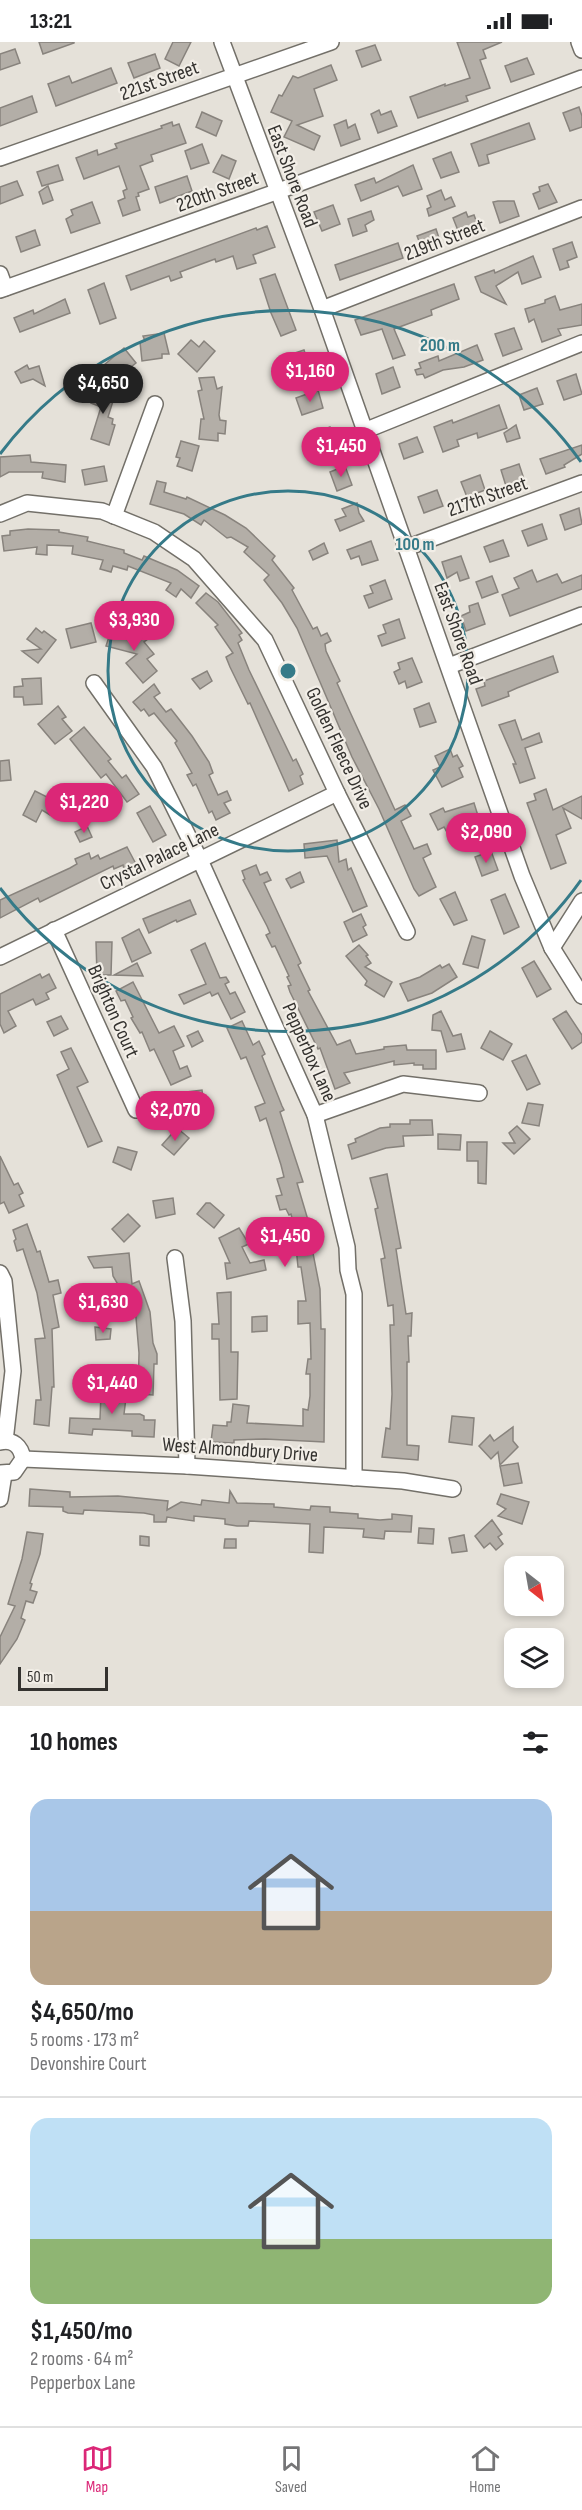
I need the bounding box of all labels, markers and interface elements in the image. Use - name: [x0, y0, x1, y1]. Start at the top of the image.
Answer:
- text: 13:21: [30, 8, 72, 35]
- street label: 221st Street: [117, 56, 202, 106]
- street label: East Shore Road: [262, 122, 323, 231]
- street label: 220th Street: [173, 166, 262, 218]
- street label: 219th Street: [401, 214, 488, 266]
- text: 200 m: [420, 335, 460, 356]
- pin: $1,160: [261, 352, 359, 403]
- text: $1,160: [285, 359, 335, 383]
- pin: $4,650: [54, 364, 152, 415]
- text: $4,650: [77, 371, 129, 395]
- pin: $1,450: [292, 427, 390, 478]
- text: $1,450: [316, 434, 366, 458]
- street label: 217th Street: [444, 471, 531, 522]
- text: 100 m: [396, 534, 435, 555]
- street label: East Shore Road: [428, 579, 488, 688]
- pin: $3,930: [85, 601, 183, 652]
- text: $3,930: [108, 608, 160, 632]
- centre of rings: [278, 661, 298, 681]
- street label: Golden Fleece Drive: [300, 684, 378, 813]
- pin: $1,220: [35, 783, 133, 834]
- text: $1,220: [59, 790, 109, 814]
- pin: $2,090: [437, 813, 535, 864]
- street label: Crystal Palace Lane: [96, 818, 223, 896]
- text: $2,090: [460, 820, 512, 844]
- street label: Brighton Court: [82, 961, 144, 1062]
- street label: Pepperbox Lane: [277, 999, 342, 1106]
- pin: $2,070: [126, 1091, 224, 1142]
- text: $2,070: [149, 1098, 201, 1122]
- pin: $1,450: [236, 1217, 334, 1268]
- text: $1,450: [260, 1224, 310, 1248]
- pin: $1,630: [54, 1283, 152, 1334]
- text: $1,630: [78, 1290, 128, 1314]
- pin: $1,440: [63, 1364, 161, 1415]
- text: $1,440: [86, 1371, 138, 1395]
- street label: West Almondbury Drive: [161, 1433, 319, 1467]
- north arrow: [504, 1556, 564, 1616]
- map controls: [504, 1556, 564, 1688]
- button: layers: [504, 1628, 564, 1688]
- scale bar: [18, 1664, 108, 1692]
- text: 50 m: [27, 1668, 53, 1687]
- icon: filters: [519, 1726, 552, 1759]
- text: 10 homes: [30, 1727, 118, 1758]
- icon: home: [237, 1838, 345, 1946]
- text: $4,650/mo: [30, 1997, 134, 2028]
- text: 5 rooms · 173 m²: [30, 2028, 139, 2052]
- text: Devonshire Court: [30, 2052, 147, 2076]
- icon: home: [237, 2157, 345, 2265]
- text: $1,450/mo: [30, 2316, 133, 2347]
- text: 2 rooms · 64 m²: [30, 2347, 134, 2371]
- text: Pepperbox Lane: [30, 2371, 136, 2395]
- tab: Map: [81, 2442, 114, 2497]
- tab: Saved: [275, 2442, 308, 2497]
- tab: Home: [469, 2442, 502, 2497]

